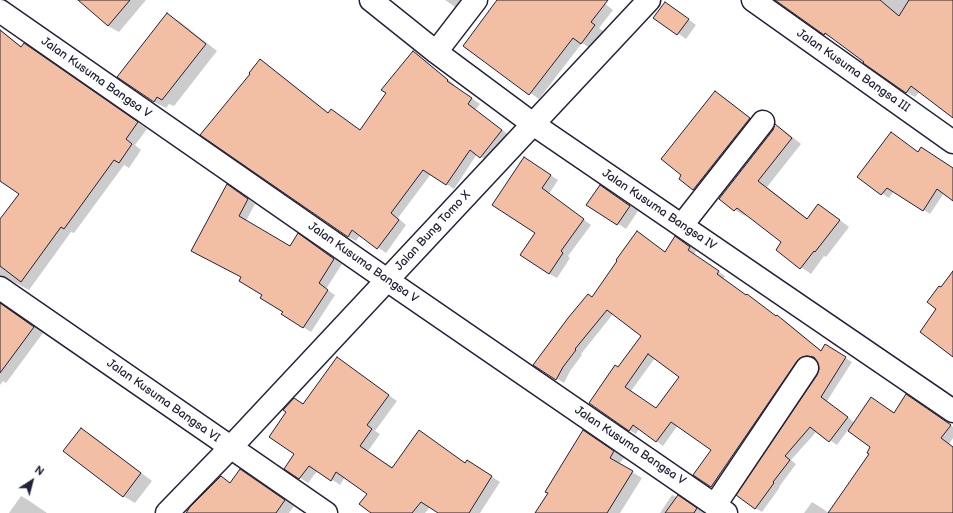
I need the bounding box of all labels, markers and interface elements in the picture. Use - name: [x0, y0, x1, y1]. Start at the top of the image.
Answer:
- street label: Jalan Kusuma Bangsa III: [794, 26, 912, 116]
- street label: Jalan Kusuma Bangsa V: [38, 35, 154, 121]
- street label: Jalan Kusuma Bangsa IV: [599, 166, 719, 254]
- street label: Jalan Bung Tomo X: [392, 188, 474, 274]
- street label: Jalan Kusuma Bangsa V: [305, 220, 421, 306]
- street label: Jalan Kusuma Bangsa VI: [104, 356, 222, 446]
- street label: Jalan Kusuma Bangsa V: [572, 403, 688, 489]
- north arrow: [12, 461, 52, 501]
- text: N: [32, 463, 47, 479]

